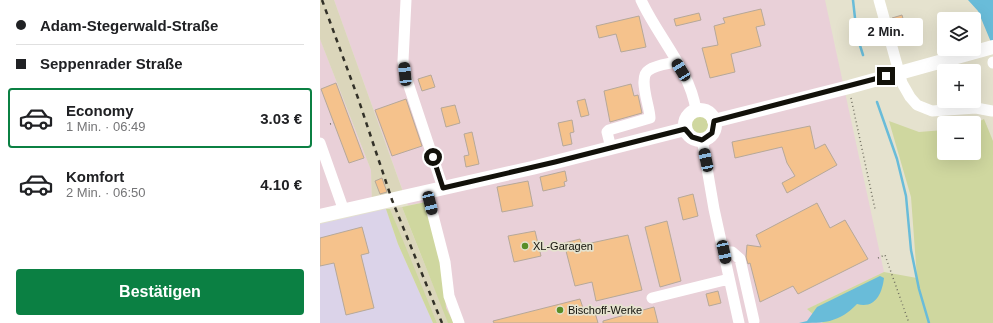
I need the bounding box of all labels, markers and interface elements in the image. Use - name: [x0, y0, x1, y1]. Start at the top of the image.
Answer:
- map controls: [937, 12, 981, 160]
- button: layers: [937, 12, 981, 56]
- text: Adam-Stegerwald-Straße: [40, 17, 218, 34]
- callout: 2 Min.: [849, 18, 923, 46]
- text: 2 Min.: [868, 24, 904, 39]
- text: Seppenrader Straße: [40, 55, 183, 72]
- car: [670, 57, 692, 83]
- car: [398, 61, 412, 87]
- button: +: [937, 64, 981, 108]
- route end: [877, 67, 895, 85]
- icon: car: [18, 100, 54, 136]
- text: Economy: [66, 102, 134, 119]
- text: 3.03 €: [260, 110, 302, 127]
- button: −: [937, 116, 981, 160]
- text: 1 Min. · 06:49: [66, 119, 146, 134]
- car: [698, 147, 714, 173]
- route start: [424, 148, 442, 166]
- icon: car: [18, 166, 54, 202]
- text: Komfort: [66, 168, 124, 185]
- text: 4.10 €: [260, 176, 302, 193]
- text: 2 Min. · 06:50: [66, 185, 146, 200]
- car: [421, 190, 439, 216]
- car: [716, 239, 732, 265]
- place label: XL-Garagen: [533, 240, 593, 252]
- marker: XL-Garagen: [520, 241, 530, 251]
- button: Bestätigen: [16, 269, 304, 315]
- place label: Bischoff-Werke: [568, 304, 642, 316]
- marker: Bischoff-Werke: [555, 305, 565, 315]

